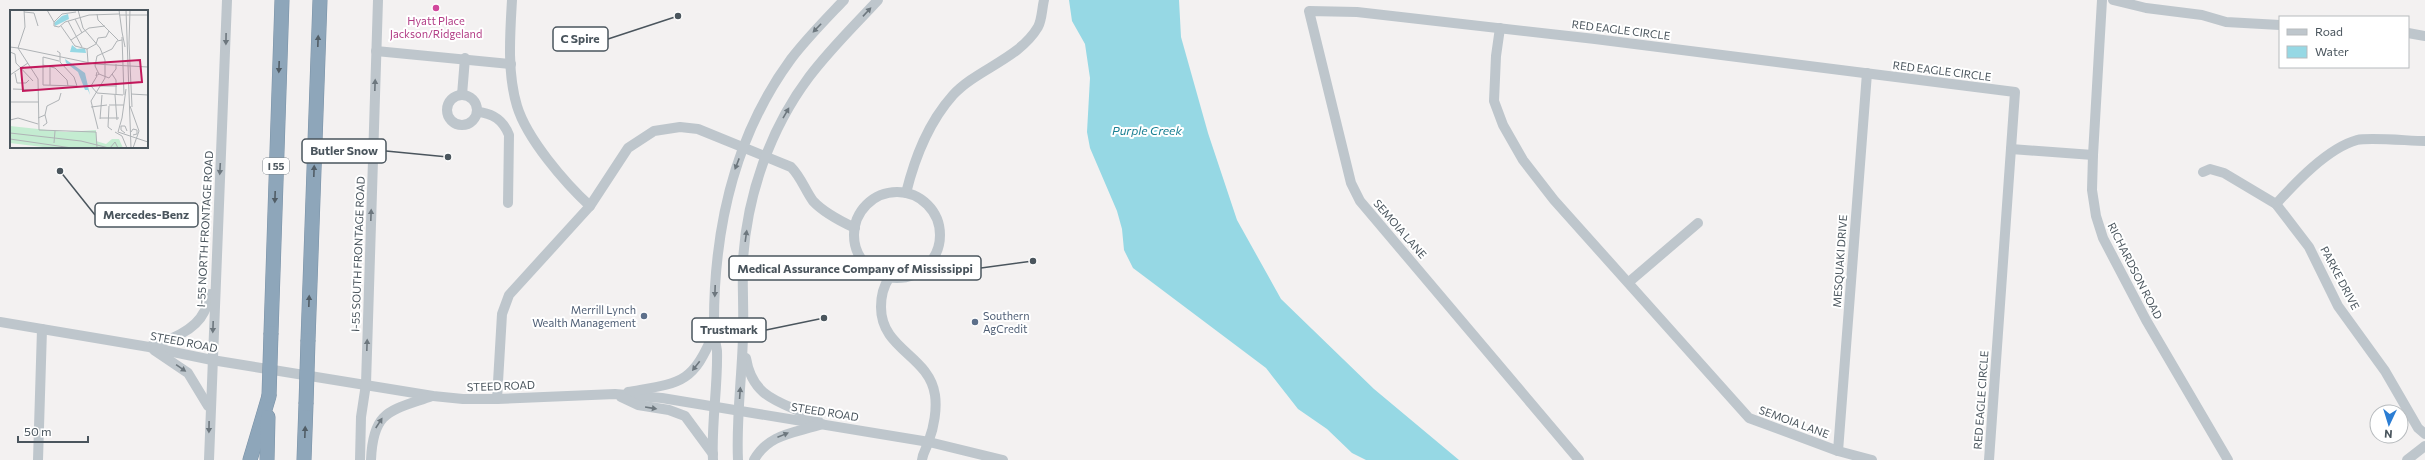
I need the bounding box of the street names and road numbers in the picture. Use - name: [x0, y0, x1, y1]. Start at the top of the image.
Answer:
- street label: RED EAGLE CIRCLE: [1571, 17, 1671, 42]
- street label: RED EAGLE CIRCLE: [1892, 58, 1992, 83]
- street label: I-55 NORTH FRONTAGE ROAD: [194, 150, 215, 308]
- road number: I 55: [263, 158, 289, 174]
- street label: I-55 SOUTH FRONTAGE ROAD: [348, 176, 367, 332]
- street label: SEMOIA LANE: [1371, 197, 1429, 261]
- street label: MESQUAKI DRIVE: [1830, 214, 1849, 308]
- street label: RICHARDSON ROAD: [2105, 220, 2165, 321]
- street label: PARKE DRIVE: [2318, 244, 2363, 312]
- street label: STEED ROAD: [149, 329, 219, 354]
- street label: RED EAGLE CIRCLE: [1971, 350, 1990, 450]
- street label: STEED ROAD: [467, 378, 535, 393]
- street label: STEED ROAD: [790, 400, 860, 423]
- street label: SEMOIA LANE: [1757, 403, 1831, 440]

